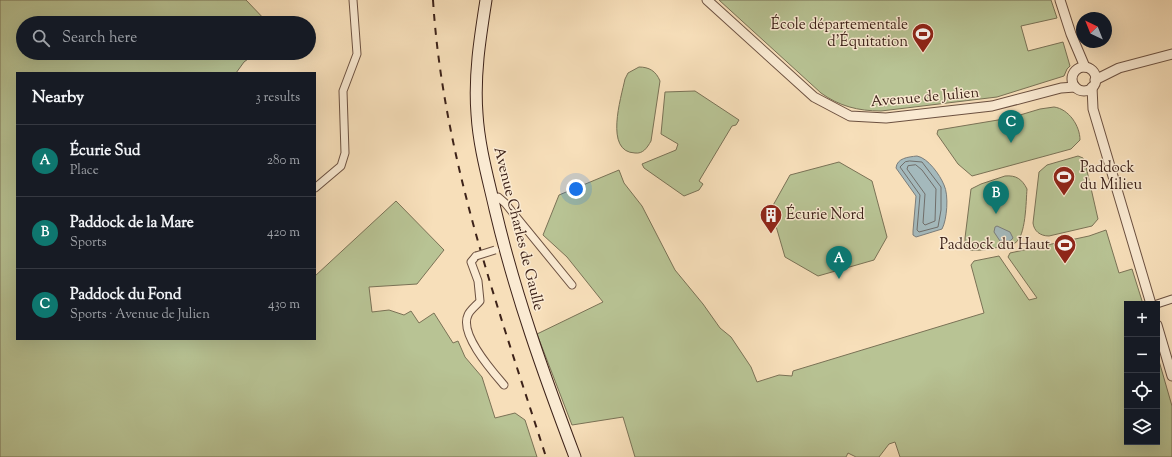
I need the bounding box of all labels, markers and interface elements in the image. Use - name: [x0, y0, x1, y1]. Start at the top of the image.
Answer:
- north arrow: [1076, 12, 1112, 48]
- place label: École départementale d'Équitation: [771, 14, 908, 53]
- search box: [16, 16, 316, 60]
- sports icon: École départementale d'Équitation: [910, 21, 936, 54]
- icon: search: [30, 27, 52, 49]
- text: Search here: [62, 28, 137, 49]
- street label: Avenue de Julien: [870, 83, 980, 113]
- text: Nearby: [32, 86, 84, 110]
- text: 3 results: [255, 89, 300, 107]
- pin: C: [998, 110, 1024, 143]
- text: Écurie Sud: [70, 141, 141, 162]
- street label: Avenue Charles de Gaulle: [487, 145, 549, 313]
- text: A: [40, 152, 50, 170]
- text: 280 m: [267, 152, 300, 170]
- place label: Paddock du Milieu: [1080, 158, 1143, 196]
- text: Place: [70, 162, 99, 180]
- sports icon: Paddock du Milieu: [1051, 164, 1077, 197]
- your location: [566, 179, 586, 199]
- pin: B: [983, 181, 1009, 214]
- building icon: Écurie Nord: [758, 202, 784, 235]
- place label: Écurie Nord: [786, 204, 865, 226]
- text: Paddock de la Mare: [70, 213, 194, 234]
- text: B: [41, 224, 49, 242]
- text: 420 m: [267, 224, 300, 242]
- sports icon: Paddock du Haut: [1052, 232, 1078, 265]
- text: Sports: [70, 234, 107, 252]
- place label: Paddock du Haut: [940, 235, 1050, 256]
- pin: A: [826, 246, 852, 279]
- text: Paddock du Fond: [70, 285, 182, 306]
- text: C: [40, 296, 50, 314]
- text: 430 m: [268, 296, 300, 314]
- map controls: [1124, 301, 1160, 445]
- button: +: [1124, 301, 1160, 337]
- text: Sports · Avenue de Julien: [70, 306, 210, 324]
- button: −: [1124, 337, 1160, 373]
- button: locate: [1124, 373, 1160, 409]
- button: layers: [1124, 409, 1160, 445]

